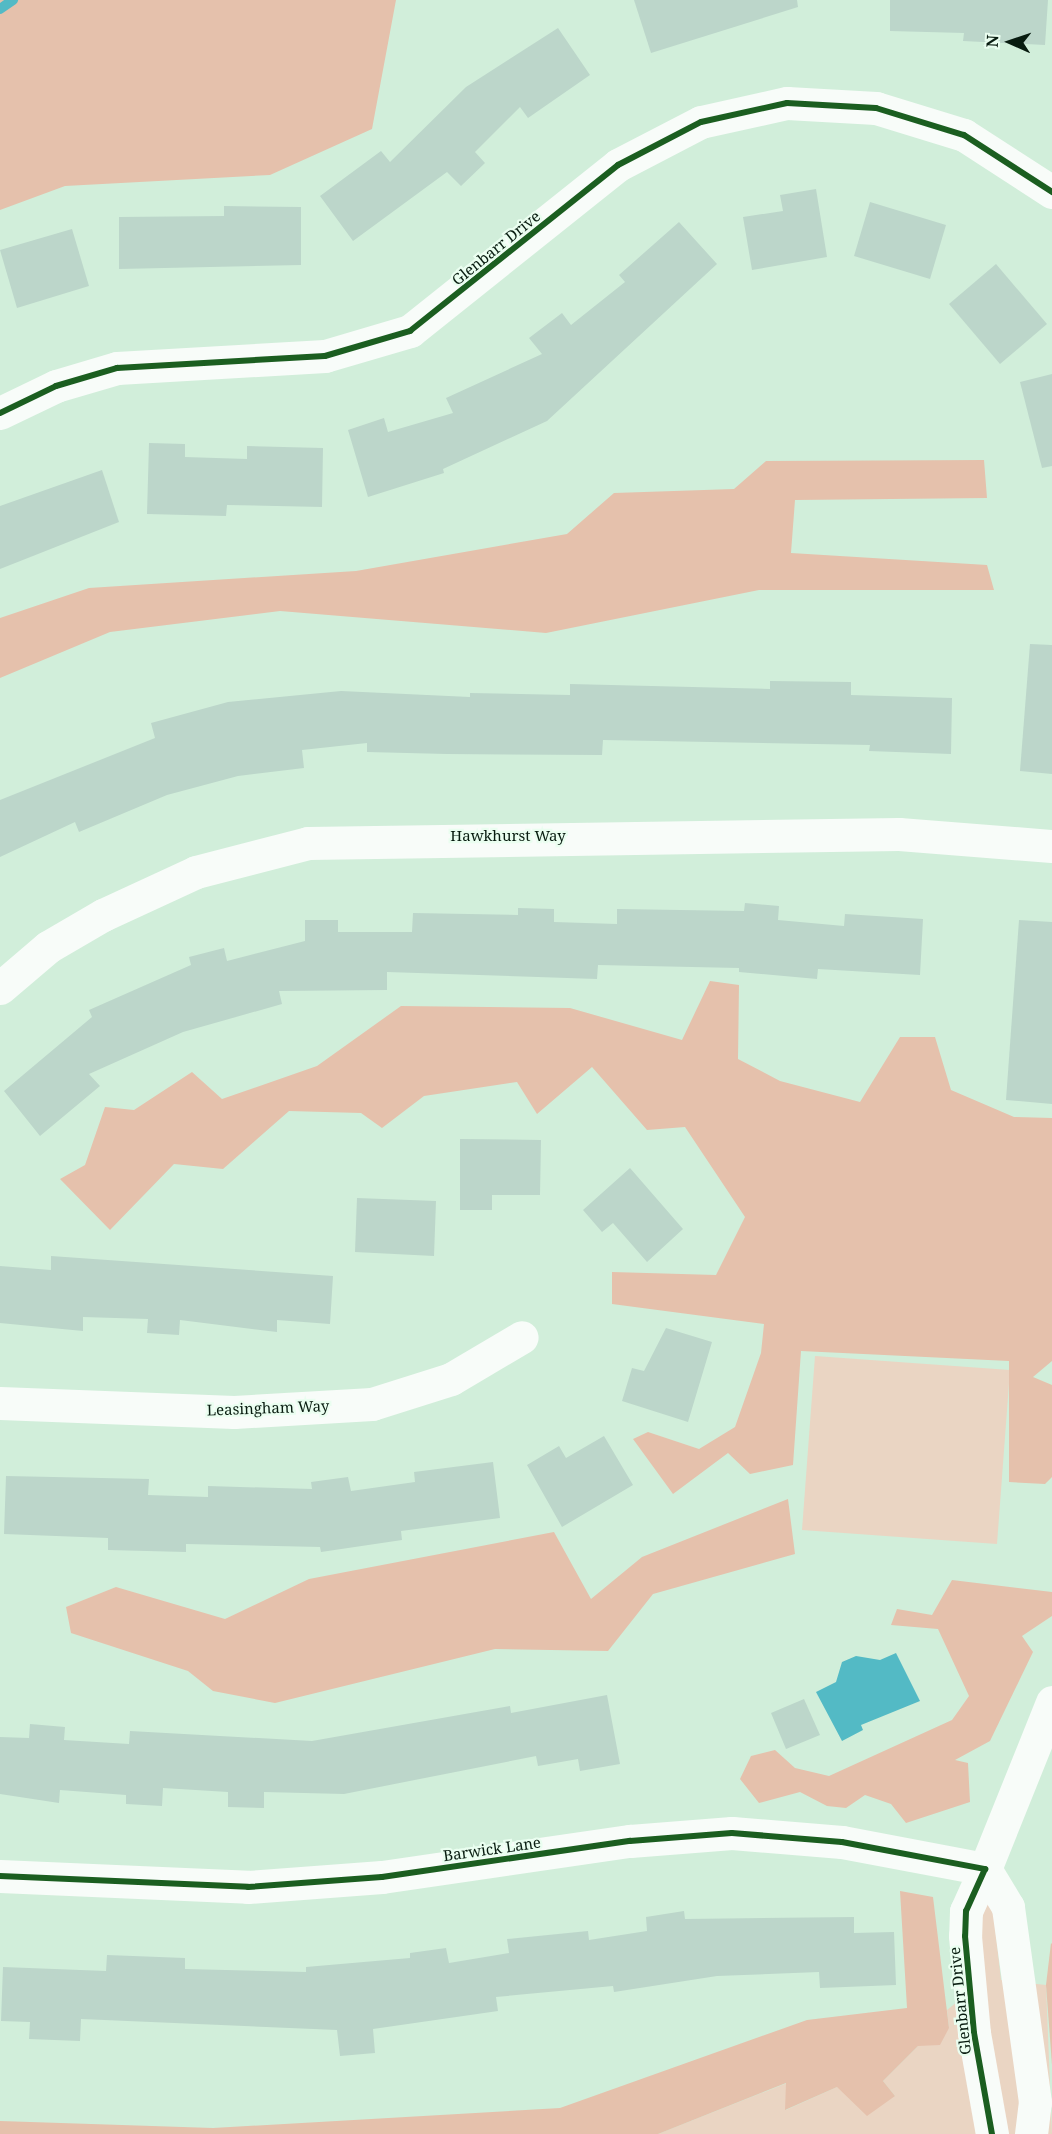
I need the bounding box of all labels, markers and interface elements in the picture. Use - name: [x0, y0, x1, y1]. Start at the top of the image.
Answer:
- north arrow: [980, 12, 1040, 72]
- text: N: [981, 34, 1003, 48]
- street label: Glenbarr Drive: [448, 207, 544, 289]
- street label: Hawkhurst Way: [450, 827, 566, 845]
- street label: Leasingham Way: [207, 1397, 329, 1419]
- street label: Barwick Lane: [442, 1833, 542, 1865]
- street label: Glenbarr Drive: [945, 1946, 975, 2056]

